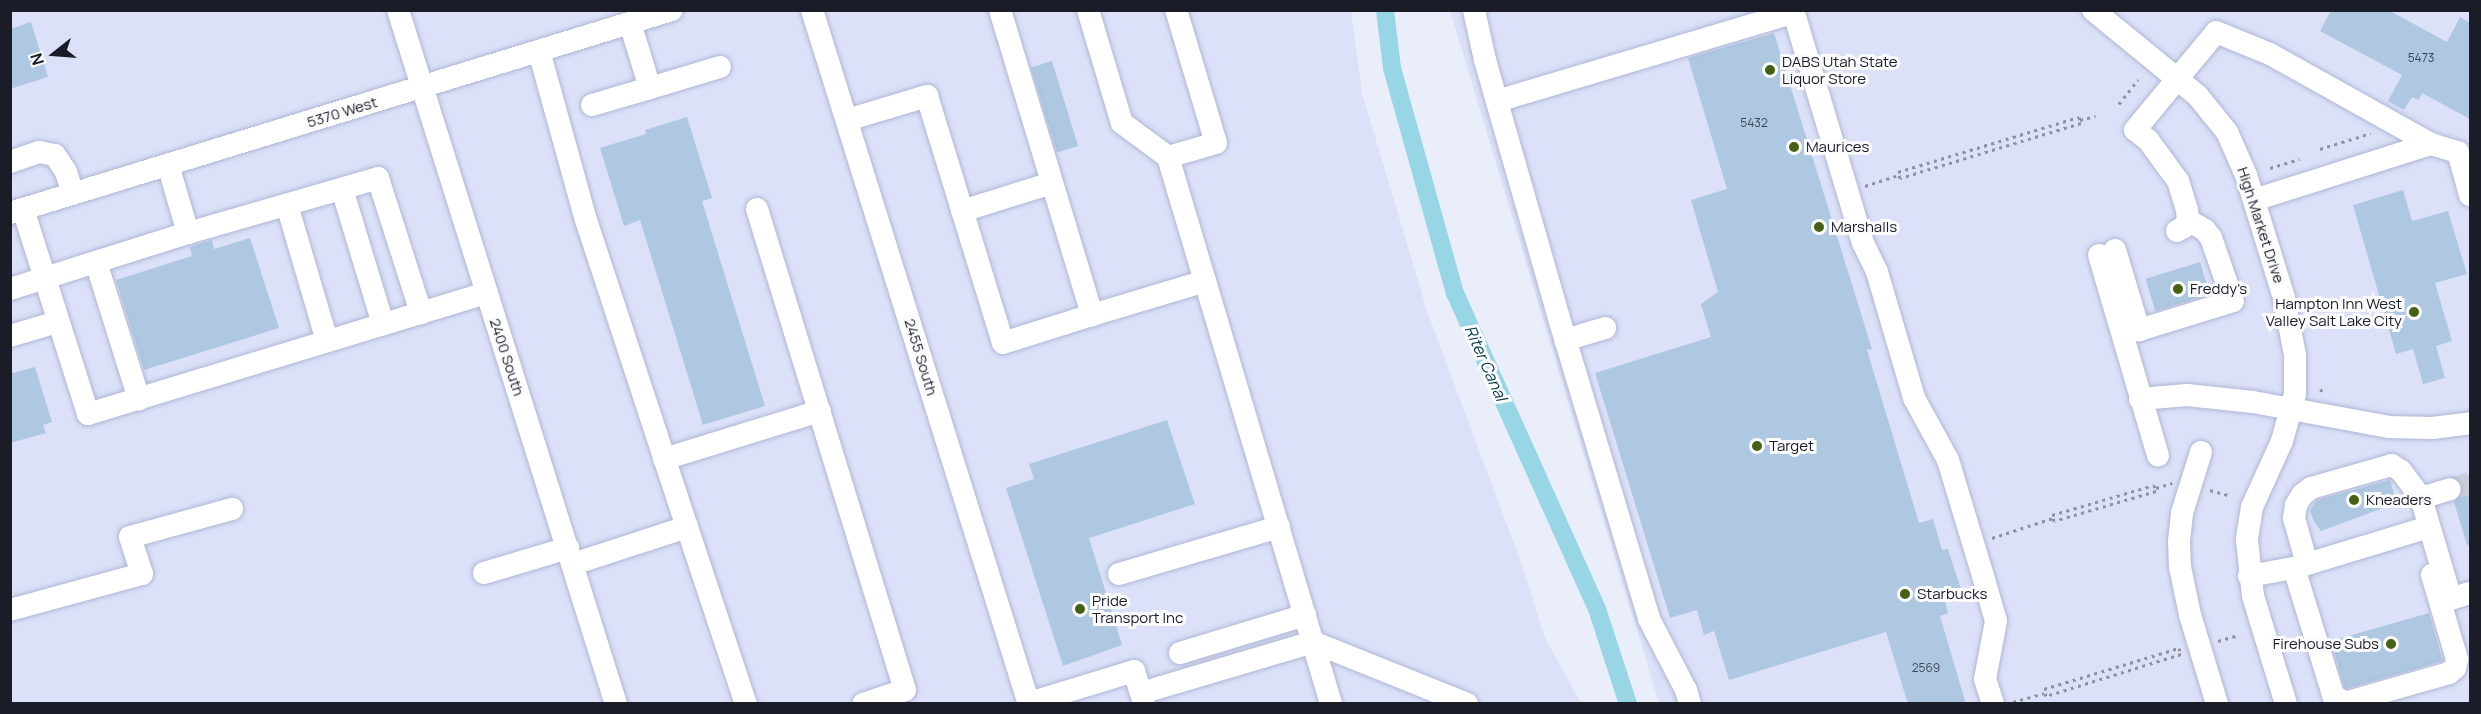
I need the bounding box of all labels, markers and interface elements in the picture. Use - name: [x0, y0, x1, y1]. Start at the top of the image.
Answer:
- north arrow: [24, 24, 84, 84]
- text: N: [25, 51, 49, 68]
- house number: 5473: [2408, 51, 2434, 65]
- place label: DABS Utah State Liquor Store: [1782, 52, 1898, 87]
- marker: DABS Utah State Liquor Store: [1763, 63, 1777, 77]
- street label: 5370 West: [305, 93, 379, 131]
- house number: 5432: [1740, 116, 1768, 130]
- place label: Maurices: [1806, 138, 1869, 156]
- marker: Maurices: [1787, 140, 1801, 154]
- street label: High Market Drive: [2234, 165, 2288, 285]
- place label: Marshalls: [1831, 218, 1897, 236]
- marker: Marshalls: [1812, 220, 1826, 234]
- place label: Freddy's: [2190, 280, 2247, 298]
- marker: Freddy's: [2171, 282, 2185, 296]
- place label: Hampton Inn West Valley Salt Lake City: [2266, 294, 2402, 329]
- marker: Hampton Inn West Valley Salt Lake City: [2407, 305, 2421, 319]
- street label: 2400 South: [486, 316, 528, 398]
- street label: 2455 South: [901, 316, 941, 398]
- water label: Riter Canal: [1461, 322, 1511, 404]
- place label: Target: [1769, 437, 1814, 455]
- marker: Target: [1750, 439, 1764, 453]
- place label: Kneaders: [2366, 491, 2431, 509]
- marker: Kneaders: [2347, 493, 2361, 507]
- place label: Starbucks: [1917, 585, 1987, 603]
- marker: Starbucks: [1898, 587, 1912, 601]
- place label: Pride Transport Inc: [1092, 591, 1183, 626]
- marker: Pride Transport Inc: [1073, 602, 1087, 616]
- place label: Firehouse Subs: [2273, 635, 2379, 653]
- marker: Firehouse Subs: [2384, 637, 2398, 651]
- house number: 2569: [1912, 661, 1940, 675]

